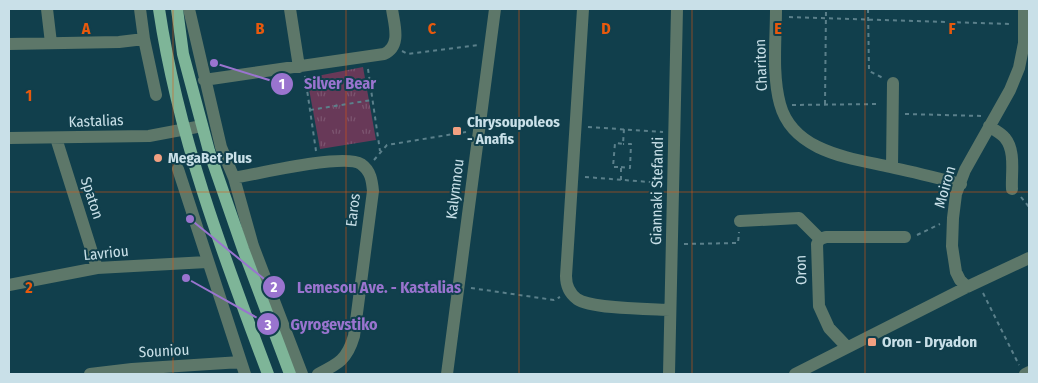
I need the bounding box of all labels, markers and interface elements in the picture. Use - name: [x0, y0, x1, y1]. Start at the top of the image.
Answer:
- text: A: [81, 19, 91, 38]
- text: B: [256, 19, 265, 38]
- text: C: [428, 19, 437, 38]
- text: D: [601, 19, 611, 38]
- text: E: [774, 19, 782, 38]
- text: F: [948, 19, 956, 38]
- street label: Chariton: [751, 39, 771, 91]
- callout: Silver Bear: [269, 68, 386, 99]
- text: Silver Bear: [304, 74, 376, 93]
- text: 1: [279, 75, 285, 93]
- text: 1: [26, 86, 32, 105]
- street label: Kastalias: [68, 111, 124, 131]
- place label: Chrysoupoleos - Anafis: [467, 113, 560, 148]
- marker: Chrysoupoleos - Anafis: [451, 125, 463, 137]
- street label: Giannaki Stefandi: [647, 137, 667, 245]
- place label: MegaBet Plus: [168, 149, 252, 167]
- marker: MegaBet Plus: [152, 152, 164, 164]
- street label: Kalymnou: [442, 158, 468, 220]
- street label: Moiron: [930, 164, 960, 210]
- street label: Spaton: [77, 175, 107, 221]
- street label: Earos: [342, 192, 364, 228]
- street label: Lavriou: [83, 242, 129, 264]
- street label: Oron: [791, 255, 811, 285]
- callout: Lemesou Ave. - Kastalias: [262, 272, 471, 303]
- text: 2: [24, 278, 33, 297]
- text: 2: [270, 278, 278, 296]
- text: Lemesou Ave. - Kastalias: [297, 278, 461, 297]
- callout: Gyrogevstiko: [256, 309, 388, 340]
- text: Gyrogevstiko: [290, 315, 378, 334]
- text: 3: [263, 316, 272, 334]
- place label: Oron - Dryadon: [882, 333, 977, 351]
- marker: Oron - Dryadon: [866, 336, 878, 348]
- street label: Souniou: [138, 341, 190, 361]

